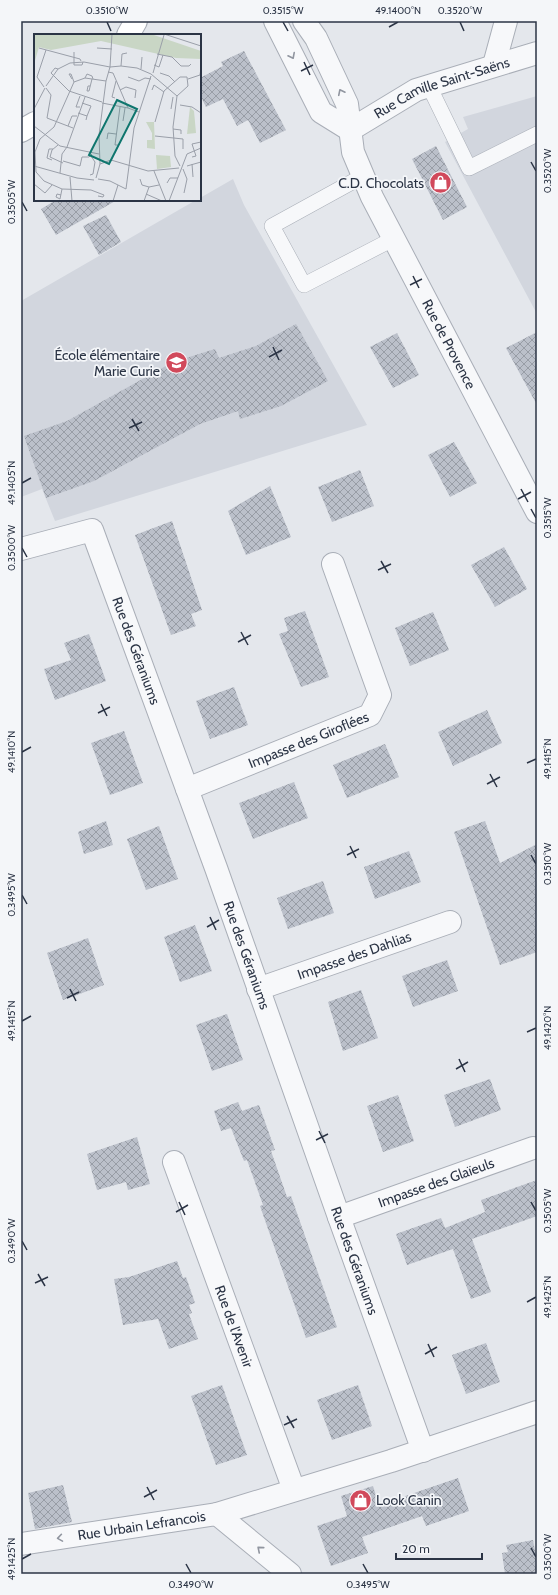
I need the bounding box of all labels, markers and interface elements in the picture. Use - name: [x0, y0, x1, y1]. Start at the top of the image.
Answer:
- text: 0.3510°W: [86, 4, 129, 17]
- text: 0.3515°W: [263, 4, 304, 17]
- text: 49.1400°N: [375, 4, 421, 17]
- text: 0.3520°W: [438, 4, 483, 17]
- inset map: [34, 34, 201, 201]
- one-way arrow: [288, 52, 295, 59]
- street label: Rue Camille Saint-Saëns: [370, 53, 512, 122]
- one-way arrow: [338, 89, 346, 96]
- text: 0.3520°W: [541, 148, 554, 193]
- shop icon: C.D. Chocolats: [427, 170, 453, 196]
- place label: C.D. Chocolats: [338, 174, 424, 192]
- text: 0.3505°W: [5, 179, 18, 224]
- street label: Rue de Provence: [418, 296, 480, 392]
- place label: École élémentaire Marie Curie: [54, 346, 160, 380]
- school or university icon: École élémentaire Marie Curie: [163, 350, 189, 376]
- text: 49.1405°N: [5, 461, 18, 505]
- text: 0.3515°W: [541, 497, 554, 538]
- text: 0.3500°W: [5, 524, 18, 571]
- street label: Rue des Géraniums: [108, 594, 164, 707]
- street label: Impasse des Giroflées: [246, 707, 371, 772]
- text: 49.1410°N: [5, 731, 18, 773]
- text: 49.1415°N: [541, 739, 554, 779]
- text: 0.3510°W: [541, 842, 554, 885]
- text: 0.3495°W: [5, 873, 18, 917]
- street label: Rue des Géraniums: [219, 899, 274, 1012]
- street label: Impasse des Dahlias: [295, 927, 414, 984]
- text: 49.1415°N: [5, 1001, 18, 1041]
- text: 49.1420°N: [541, 1006, 554, 1050]
- street label: Impasse des Glaïeuls: [376, 1153, 497, 1211]
- text: 0.3505°W: [541, 1188, 554, 1233]
- street label: Rue des Géraniums: [327, 1204, 382, 1317]
- text: 0.3490°W: [5, 1218, 18, 1264]
- text: 49.1425°N: [541, 1276, 554, 1318]
- street label: Rue de l'Avenir: [211, 1283, 258, 1371]
- shop icon: Look Canin: [348, 1487, 374, 1513]
- place label: Look Canin: [376, 1491, 442, 1509]
- street label: Rue Urbain Lefrancois: [76, 1507, 207, 1544]
- one-way arrow: [57, 1533, 63, 1542]
- text: 0.3500°W: [541, 1533, 554, 1580]
- scale bar: [396, 1535, 482, 1561]
- text: 49.1425°N: [5, 1538, 18, 1580]
- text: 20 m: [402, 1541, 430, 1556]
- one-way arrow: [257, 1547, 264, 1554]
- text: 0.3490°W: [168, 1578, 214, 1591]
- text: 0.3495°W: [346, 1578, 390, 1591]

